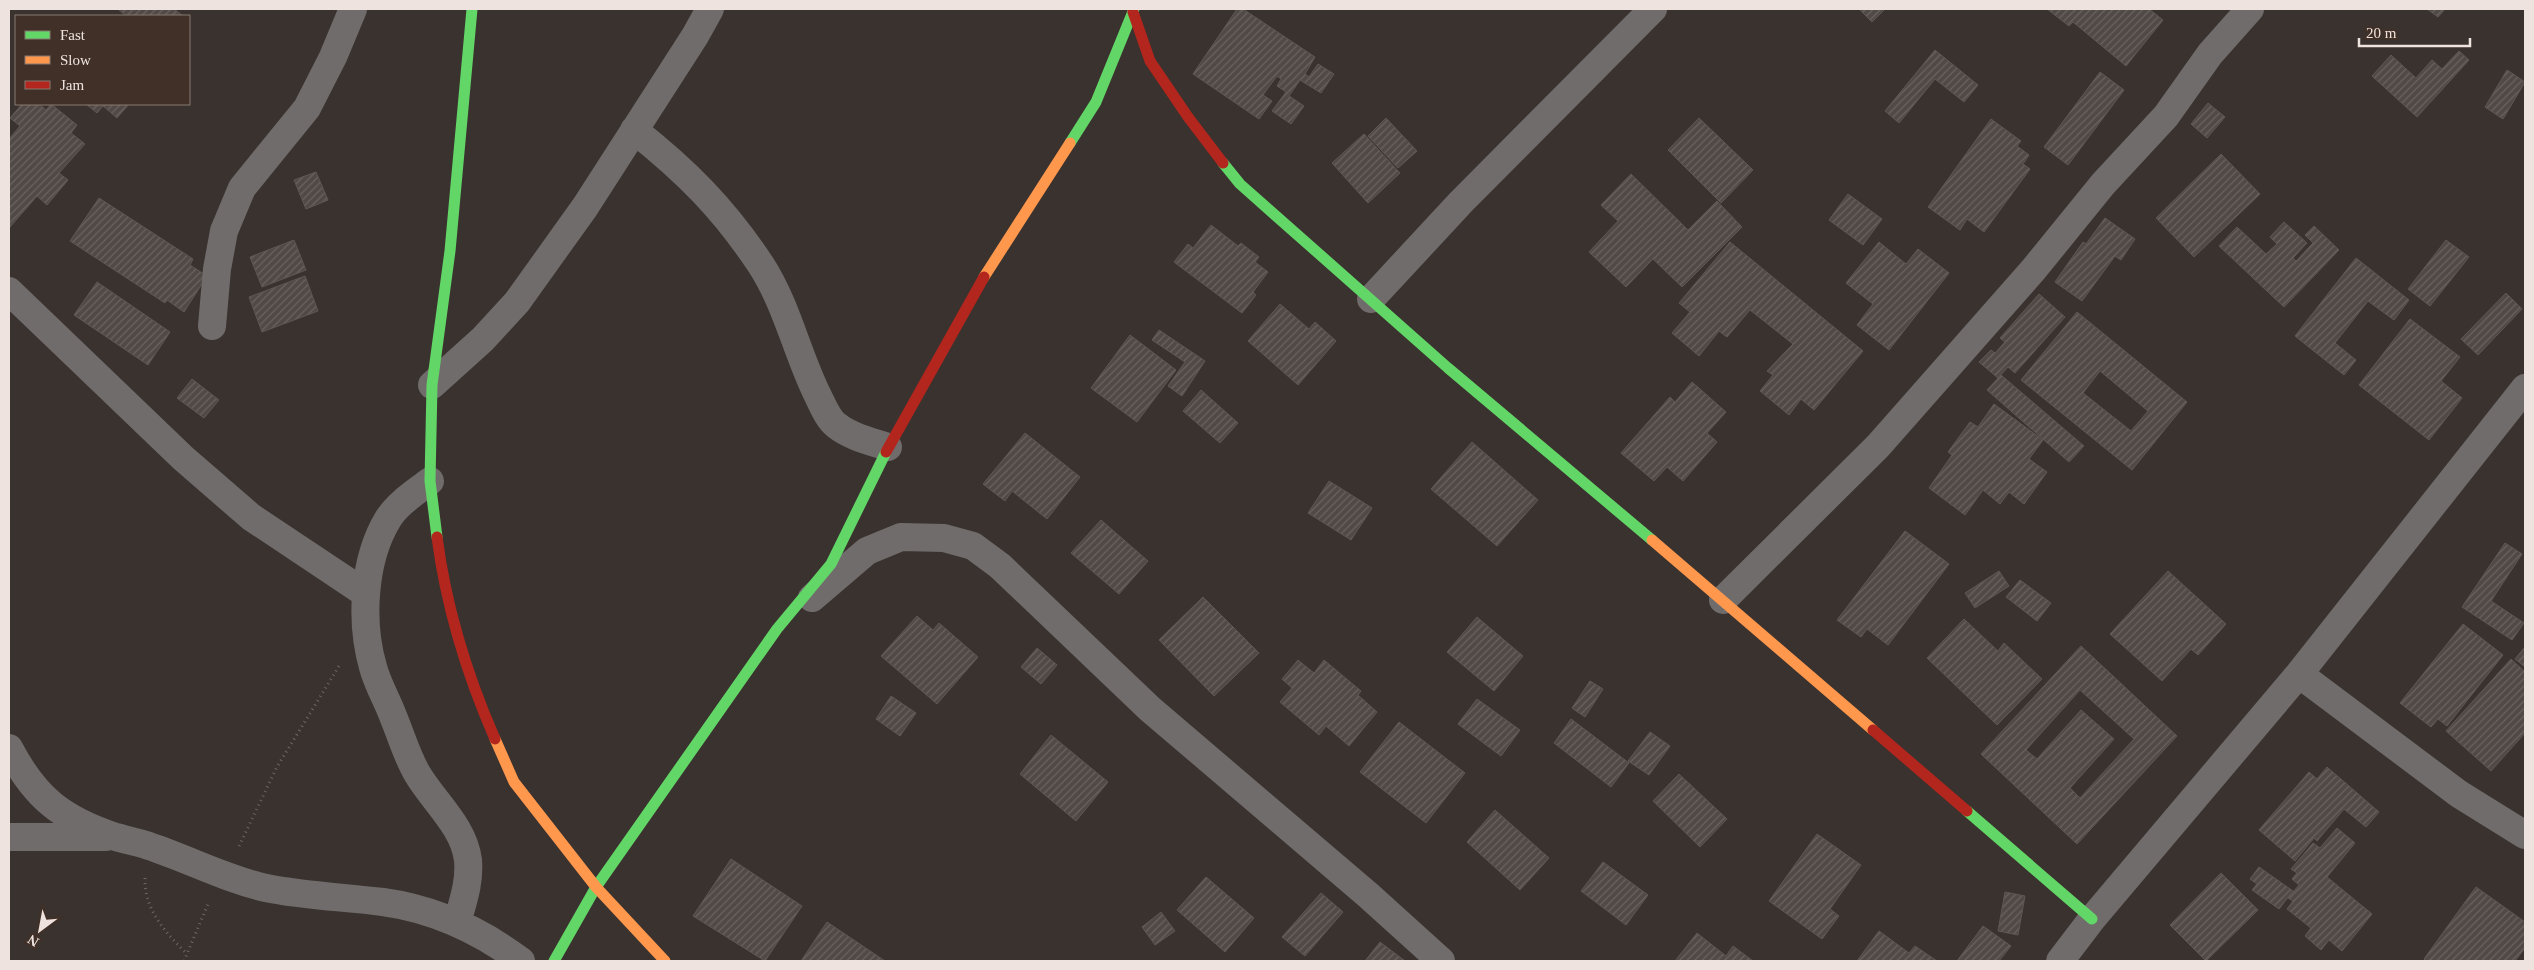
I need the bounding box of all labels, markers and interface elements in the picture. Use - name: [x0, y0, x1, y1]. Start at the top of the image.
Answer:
- legend: [15, 15, 190, 105]
- scale bar: [2359, 15, 2470, 47]
- text: 20 m: [2366, 25, 2397, 41]
- text: Fast: [60, 27, 86, 43]
- text: Slow: [60, 52, 91, 68]
- text: Jam: [60, 77, 84, 93]
- north arrow: [15, 905, 65, 955]
- text: N: [25, 932, 42, 950]

